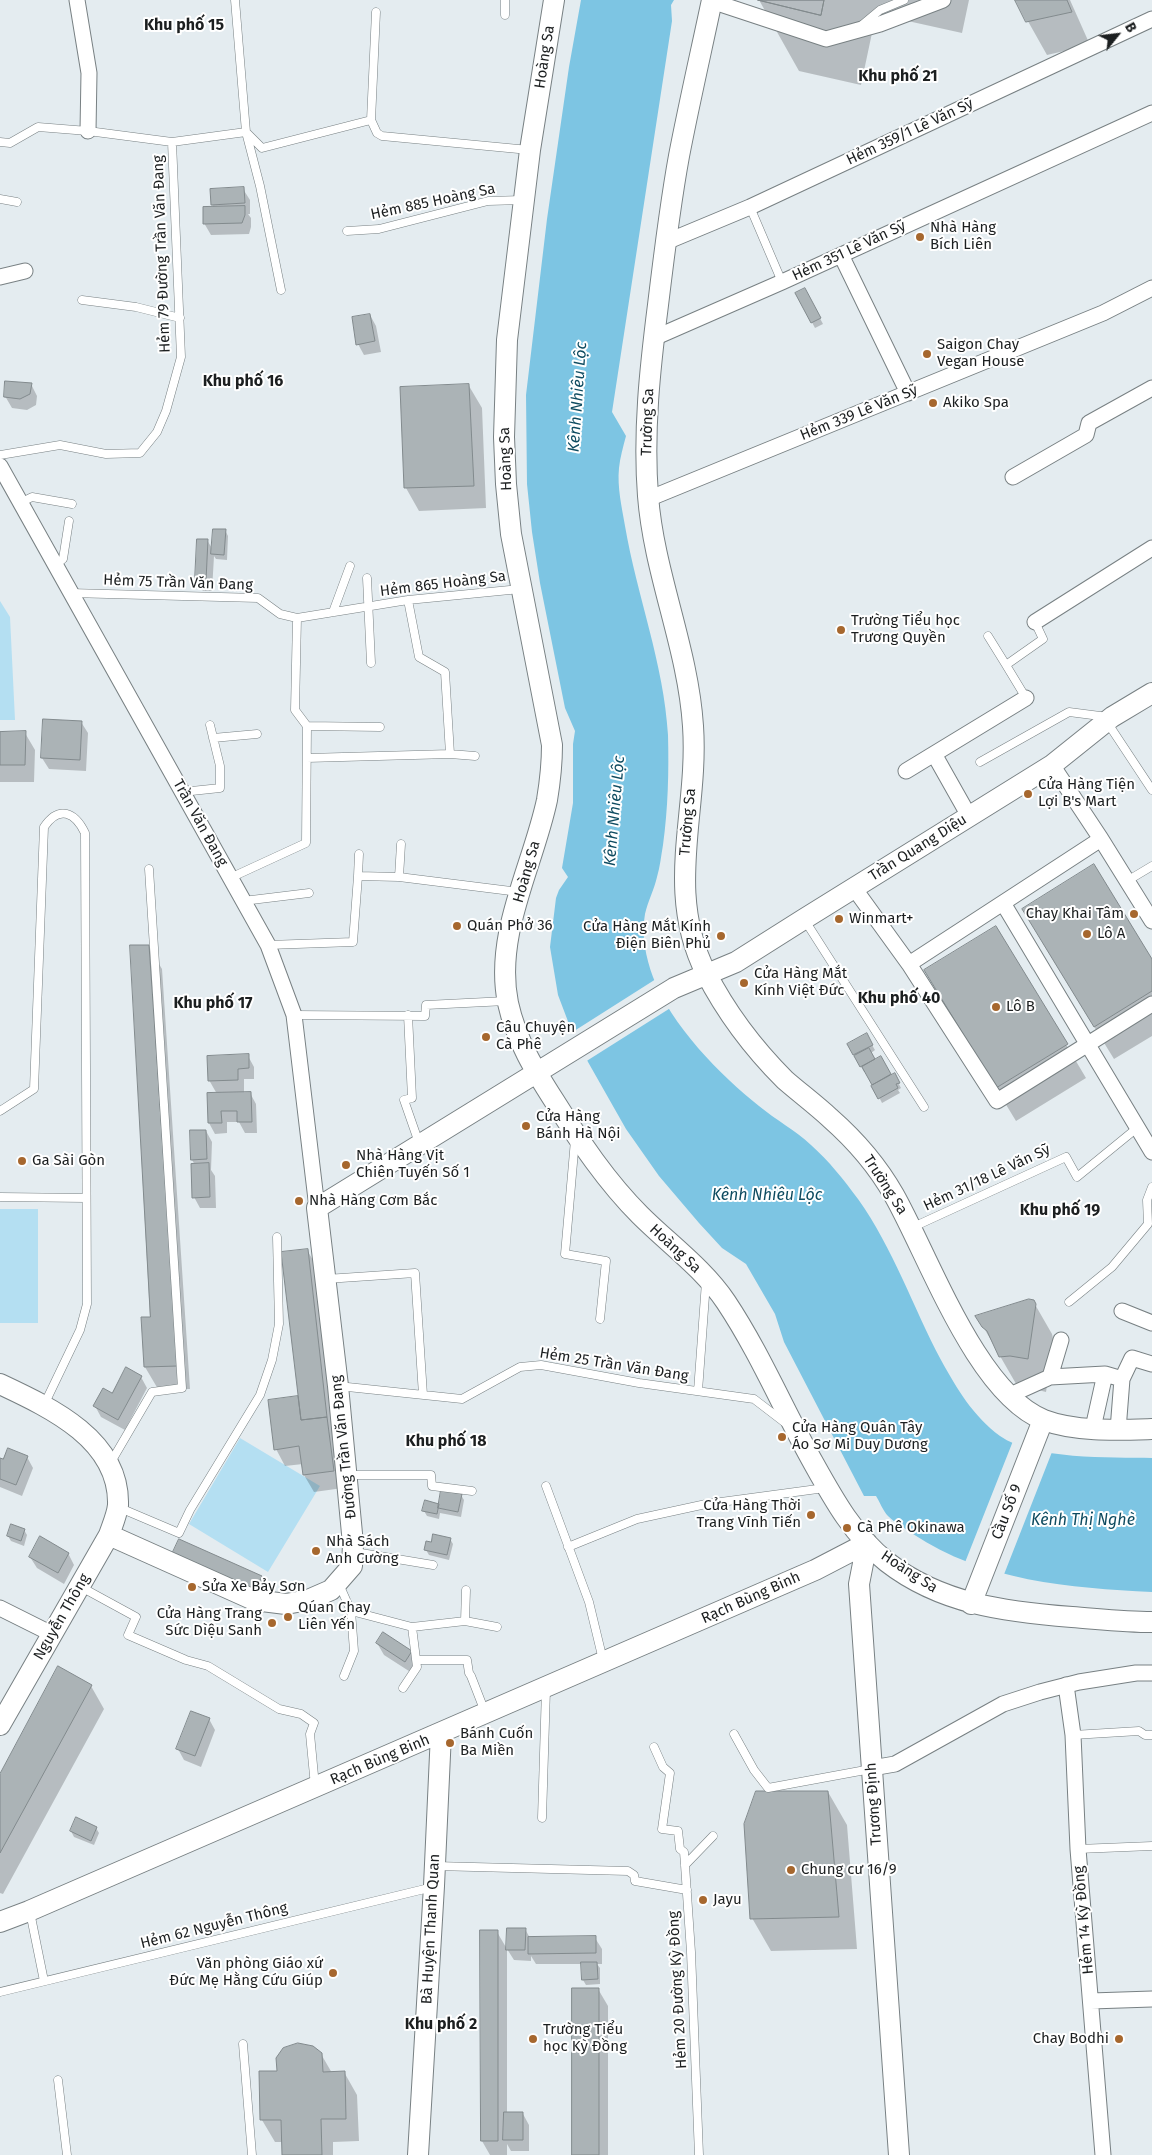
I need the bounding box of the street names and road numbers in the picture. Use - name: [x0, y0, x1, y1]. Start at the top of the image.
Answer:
- street label: Hoàng Sa: [531, 24, 559, 90]
- street label: Hẻm 359/1 Lê Văn Sỹ: [844, 95, 976, 169]
- street label: Hẻm 79 Đường Trần Văn Ðang: [150, 155, 174, 353]
- street label: Hẻm 885 Hoàng Sa: [369, 180, 497, 224]
- street label: Hẻm 351 Lê Văn Sỹ: [789, 217, 909, 285]
- street label: Hẻm 339 Lê Văn Sỹ: [798, 381, 920, 445]
- street label: Trường Sa: [638, 388, 658, 456]
- street label: Hoàng Sa: [496, 427, 516, 491]
- street label: Hẻm 865 Hoàng Sa: [379, 567, 507, 601]
- street label: Hẻm 75 Trần Văn Ðang: [103, 571, 253, 595]
- street label: Trần Văn Ðang: [169, 776, 231, 870]
- street label: Trường Sa: [676, 788, 700, 856]
- street label: Trần Quang Diệu: [866, 811, 970, 885]
- street label: Hoàng Sa: [510, 839, 544, 905]
- street label: Hẻm 31/18 Lê Văn Sỹ: [921, 1141, 1053, 1215]
- street label: Trường Sa: [859, 1152, 911, 1218]
- street label: Hoàng Sa: [646, 1221, 704, 1277]
- street label: Hẻm 25 Trần Văn Đang: [538, 1344, 690, 1386]
- street label: Đường Trần Văn Đang: [327, 1374, 361, 1520]
- street label: Cầu Số 9: [988, 1482, 1026, 1542]
- street label: Hoàng Sa: [877, 1547, 941, 1597]
- street label: Rạch Bùng Binh: [699, 1568, 803, 1628]
- street label: Nguyễn Thông: [30, 1571, 94, 1663]
- street label: Rạch Bùng Binh: [328, 1731, 432, 1789]
- street label: Trương Định: [862, 1762, 886, 1846]
- street label: Bà Huyện Thanh Quan: [418, 1853, 444, 2005]
- street label: Hẻm 14 Kỳ Ðồng: [1070, 1865, 1098, 1975]
- street label: Hẻm 62 Nguyễn Thông: [138, 1899, 290, 1953]
- street label: Hẻm 20 Đường Kỳ Ðồng: [665, 1911, 691, 2069]

